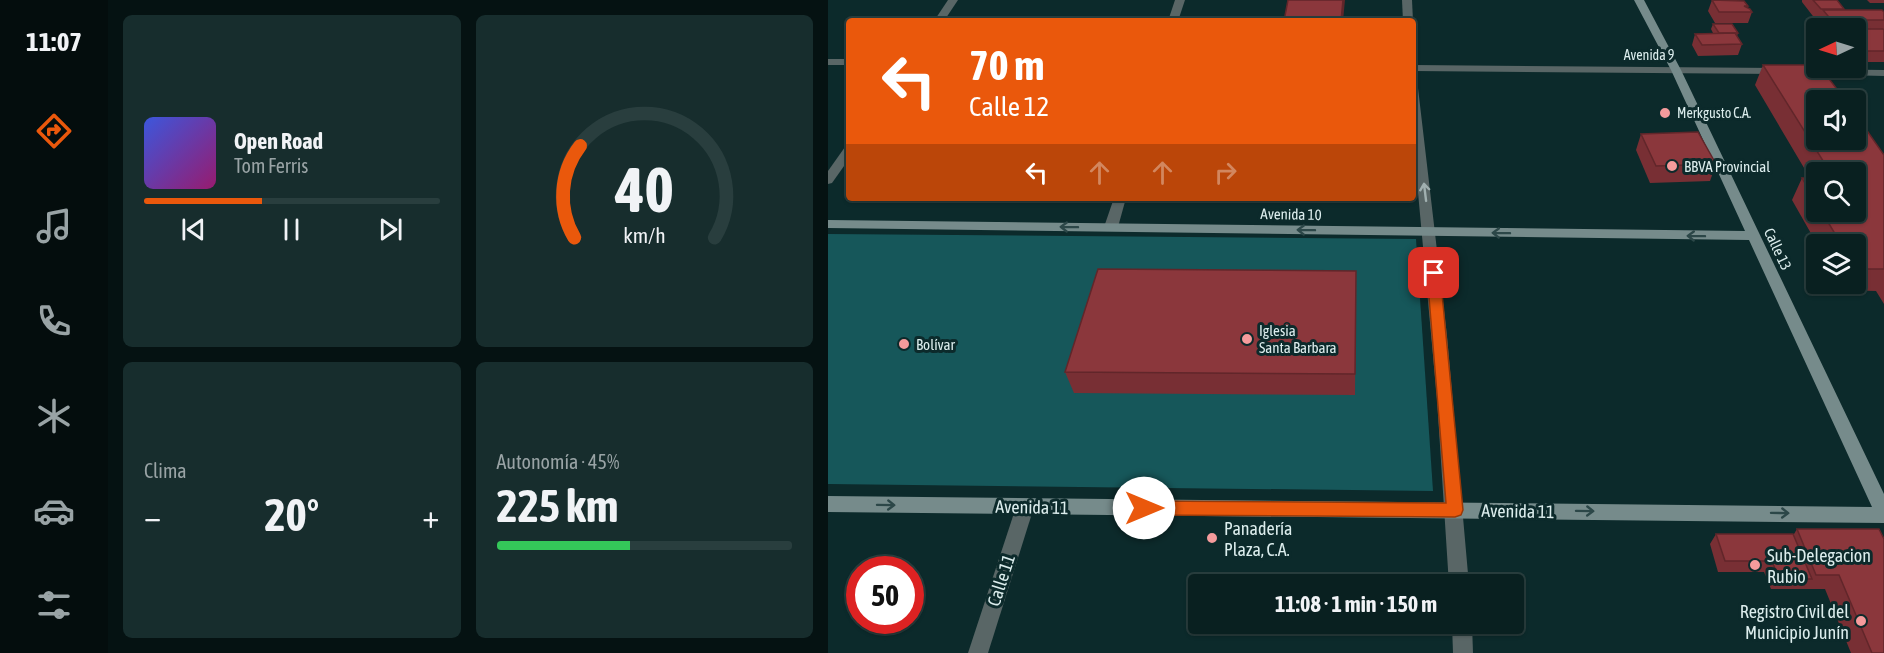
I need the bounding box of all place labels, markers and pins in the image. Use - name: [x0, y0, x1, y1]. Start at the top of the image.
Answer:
- place label: Merkgusto C.A.: [1677, 105, 1751, 121]
- marker: Merkgusto C.A.: [1658, 106, 1672, 120]
- place label: BBVA Provincial: [1684, 158, 1770, 175]
- marker: BBVA Provincial: [1665, 159, 1679, 173]
- pin: [1408, 247, 1459, 298]
- place label: Iglesia Santa Barbara: [1259, 322, 1337, 356]
- marker: Iglesia Santa Barbara: [1240, 332, 1254, 346]
- place label: Bolívar: [916, 336, 956, 353]
- marker: Bolívar: [897, 337, 911, 351]
- place label: Panadería Plaza, C.A.: [1224, 518, 1292, 560]
- marker: Panadería Plaza, C.A.: [1205, 531, 1219, 545]
- place label: Sub-Delegacion Rubio: [1767, 545, 1871, 587]
- marker: Sub-Delegacion Rubio: [1748, 558, 1762, 572]
- place label: Registro Civil del Municipio Junín: [1740, 601, 1849, 643]
- marker: Registro Civil del Municipio Junín: [1854, 614, 1868, 628]

